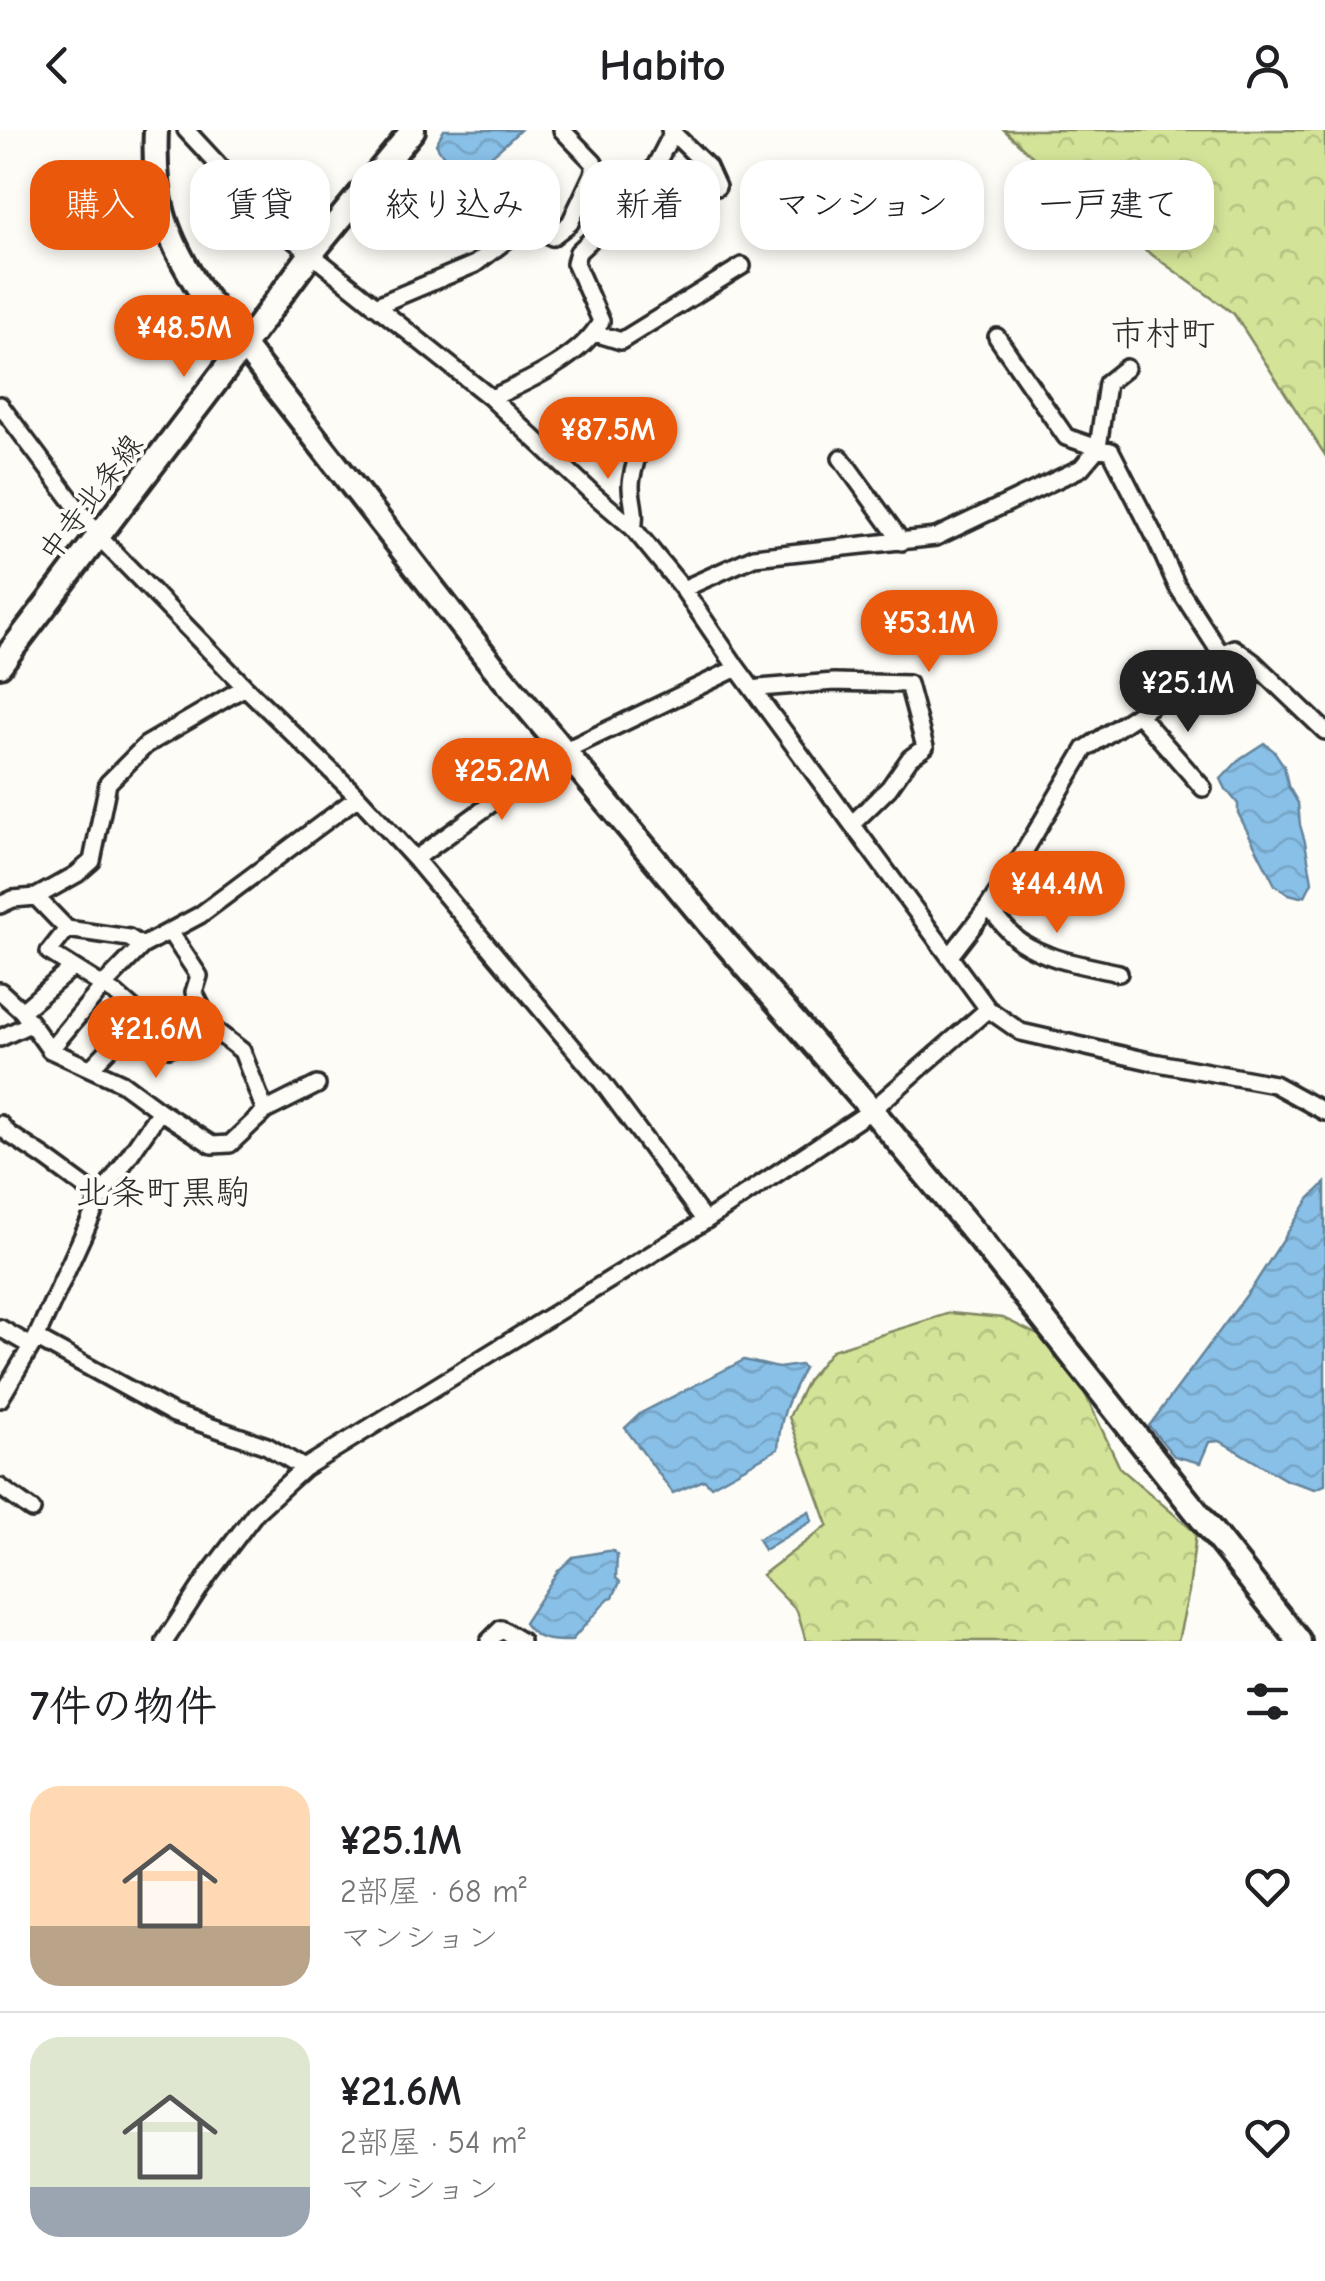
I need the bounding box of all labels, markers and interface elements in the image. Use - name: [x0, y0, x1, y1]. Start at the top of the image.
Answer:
- icon: back: [30, 38, 85, 93]
- icon: person: [1240, 38, 1295, 93]
- text: Habito: [599, 39, 726, 91]
- chip: 購入: [30, 160, 170, 250]
- chip: 賃貸: [190, 160, 330, 250]
- chip: 絞り込み: [350, 160, 560, 250]
- chip: 新着: [580, 160, 720, 250]
- chip: マンション: [740, 160, 984, 250]
- chip: 一戸建て: [1004, 160, 1214, 250]
- pin: ¥48.5M: [103, 295, 265, 380]
- text: ¥48.5M: [136, 309, 232, 346]
- district label: 市村町: [1110, 313, 1216, 354]
- pin: ¥87.5M: [527, 397, 689, 482]
- text: ¥87.5M: [560, 411, 656, 448]
- street label: 中寺北条線: [32, 428, 150, 568]
- pin: ¥53.1M: [848, 590, 1010, 675]
- text: ¥53.1M: [883, 604, 975, 641]
- pin: ¥25.1M: [1107, 650, 1269, 735]
- text: ¥25.1M: [1142, 664, 1234, 701]
- pin: ¥25.2M: [421, 738, 583, 823]
- text: ¥25.2M: [454, 752, 550, 789]
- pin: ¥44.4M: [976, 851, 1138, 936]
- text: ¥44.4M: [1011, 865, 1103, 902]
- pin: ¥21.6M: [75, 996, 237, 1081]
- text: ¥21.6M: [110, 1010, 202, 1047]
- district label: 北条町黒駒: [75, 1172, 251, 1213]
- icon: filters: [1240, 1674, 1295, 1729]
- text: 7件の物件: [30, 1682, 217, 1731]
- text: ¥25.1M: [340, 1816, 462, 1865]
- icon: home: [110, 1826, 230, 1946]
- icon: heart: [1240, 1859, 1295, 1914]
- text: 2部屋 · 68 m²: [340, 1873, 527, 1910]
- text: マンション: [340, 1919, 499, 1956]
- text: ¥21.6M: [340, 2067, 462, 2116]
- icon: home: [110, 2077, 230, 2197]
- icon: heart: [1240, 2110, 1295, 2165]
- text: 2部屋 · 54 m²: [340, 2124, 526, 2161]
- text: マンション: [340, 2170, 499, 2207]

